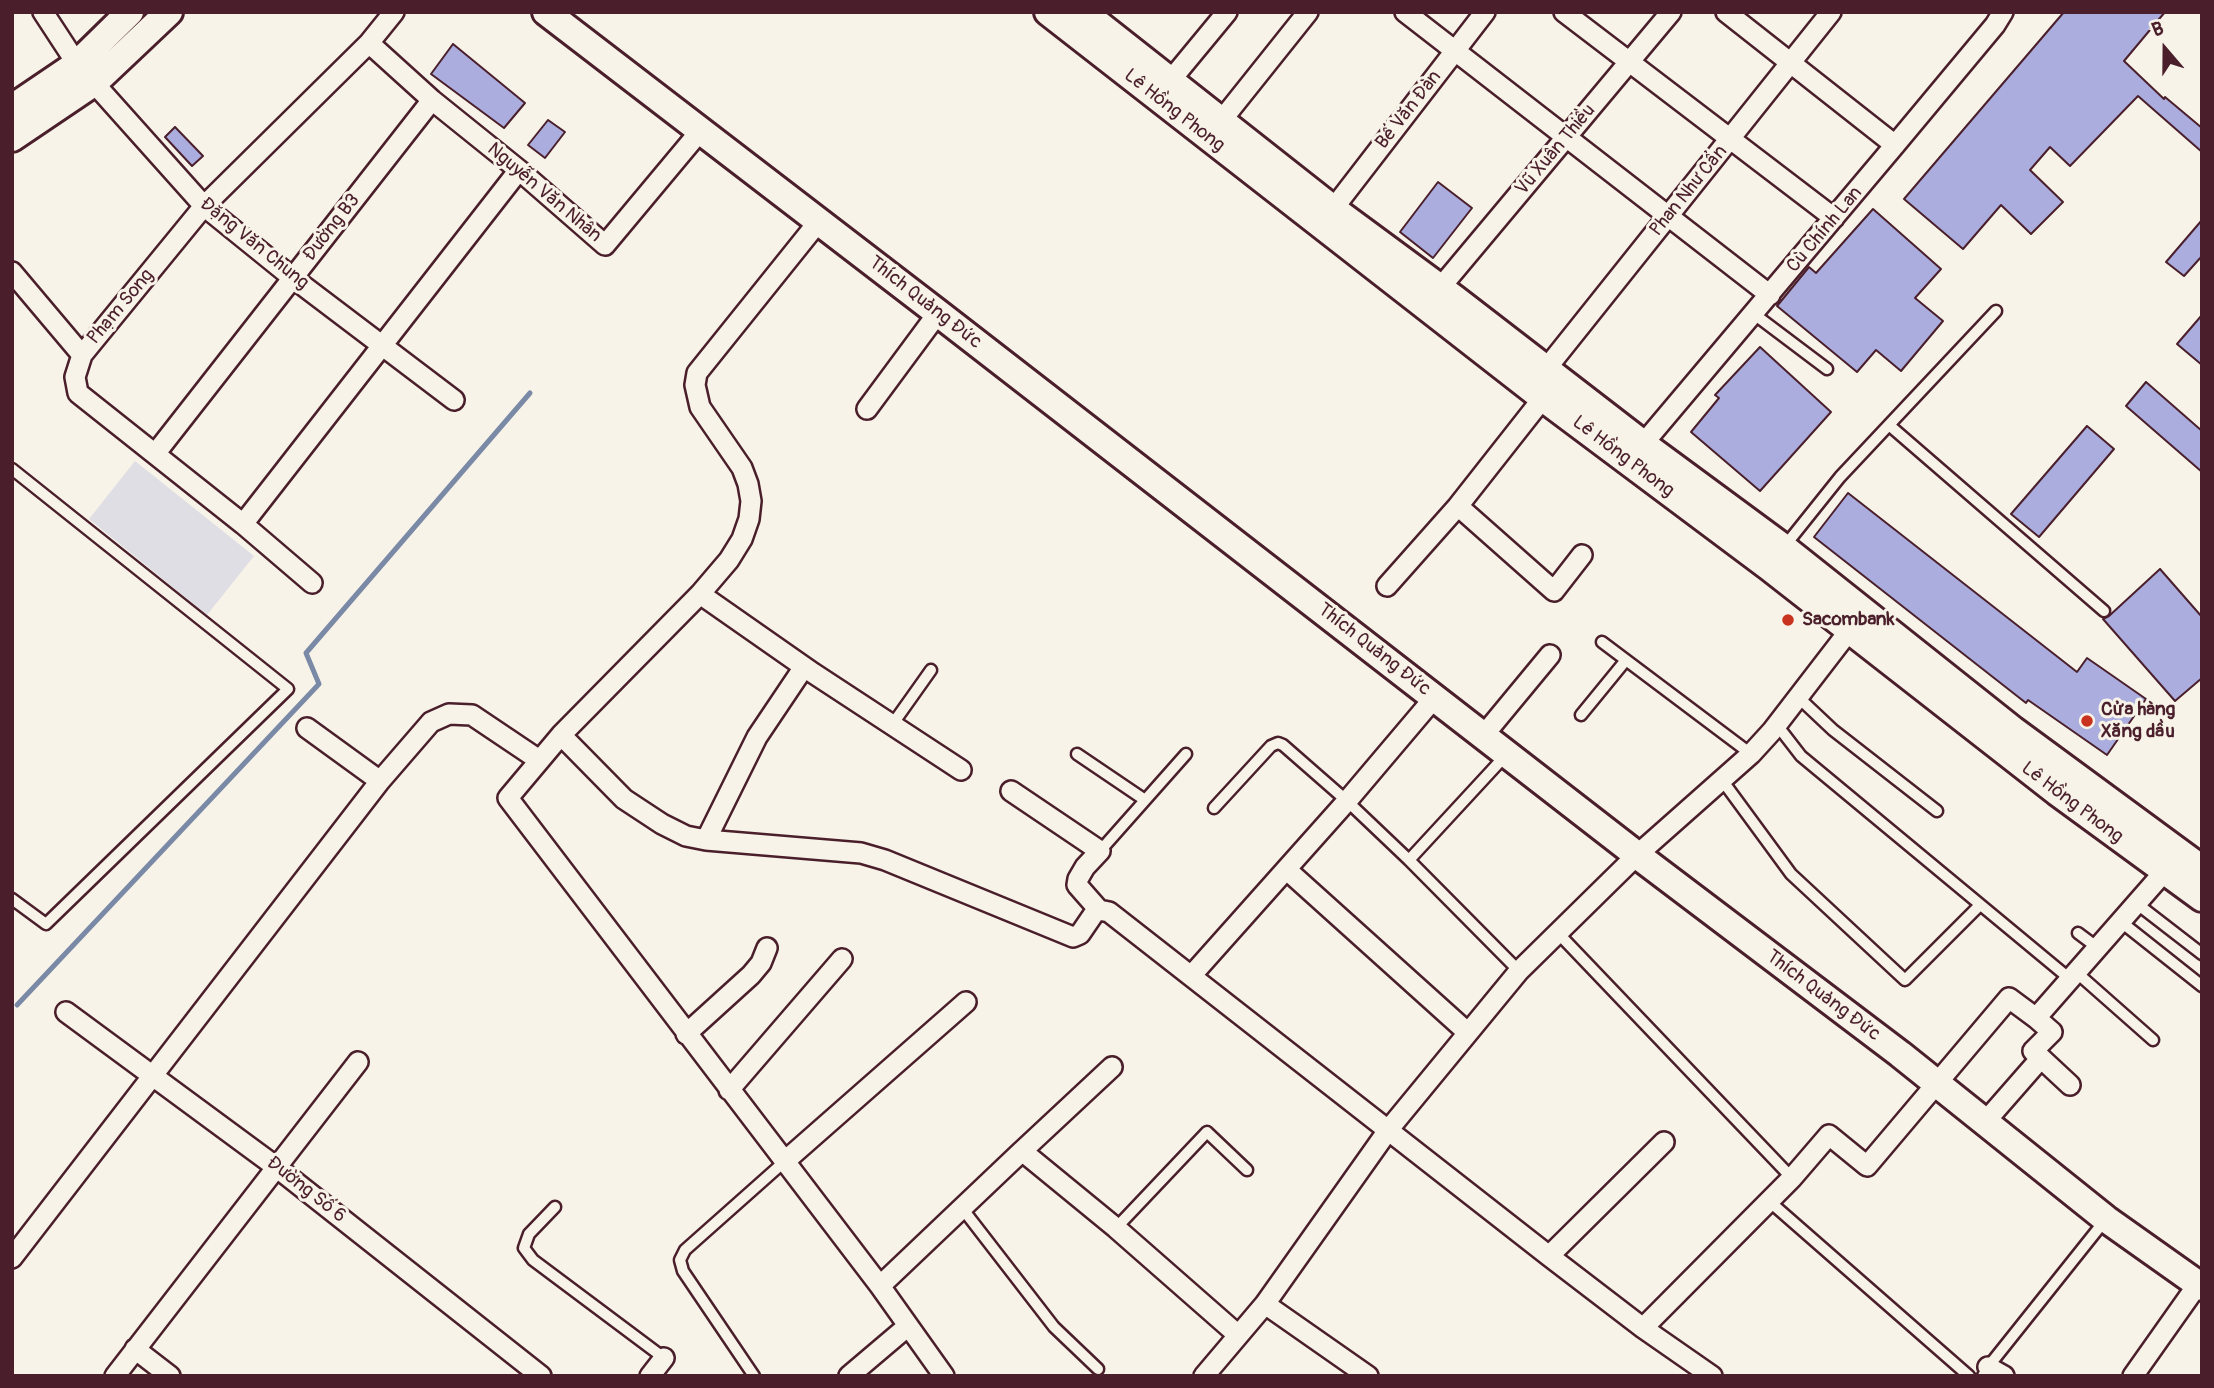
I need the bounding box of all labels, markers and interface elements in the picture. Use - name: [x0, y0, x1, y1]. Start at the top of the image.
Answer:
- north arrow: [2130, 14, 2200, 84]
- text: B: [2149, 16, 2167, 42]
- street label: Lê Hồng Phong: [1119, 65, 1229, 157]
- street label: Bế Văn Đàn: [1371, 66, 1447, 154]
- street label: Vũ Xuân Thiều: [1511, 100, 1601, 200]
- street label: Nguyễn Văn Nhân: [482, 138, 606, 248]
- street label: Phan Như Cẩn: [1645, 141, 1733, 241]
- street label: Cù Chính Lan: [1782, 182, 1868, 278]
- street label: Đường B3: [299, 190, 365, 266]
- street label: Đặng Văn Chung: [195, 193, 313, 295]
- street label: Thích Quảng Đức: [864, 252, 986, 354]
- street label: Phạm Song: [83, 265, 159, 349]
- street label: Lê Hồng Phong: [1568, 411, 1678, 503]
- street label: Thích Quảng Đức: [1313, 599, 1435, 701]
- place label: Sacombank: [1802, 609, 1894, 631]
- marker: Sacombank: [1780, 612, 1796, 628]
- place label: Cửa hàng Xăng dầu: [2101, 699, 2175, 743]
- marker: Cửa hàng Xăng dầu: [2079, 713, 2095, 729]
- street label: Lê Hồng Phong: [2017, 757, 2127, 849]
- street label: Thích Quảng Đức: [1761, 946, 1885, 1046]
- street label: Đường Số 6: [262, 1152, 350, 1228]

